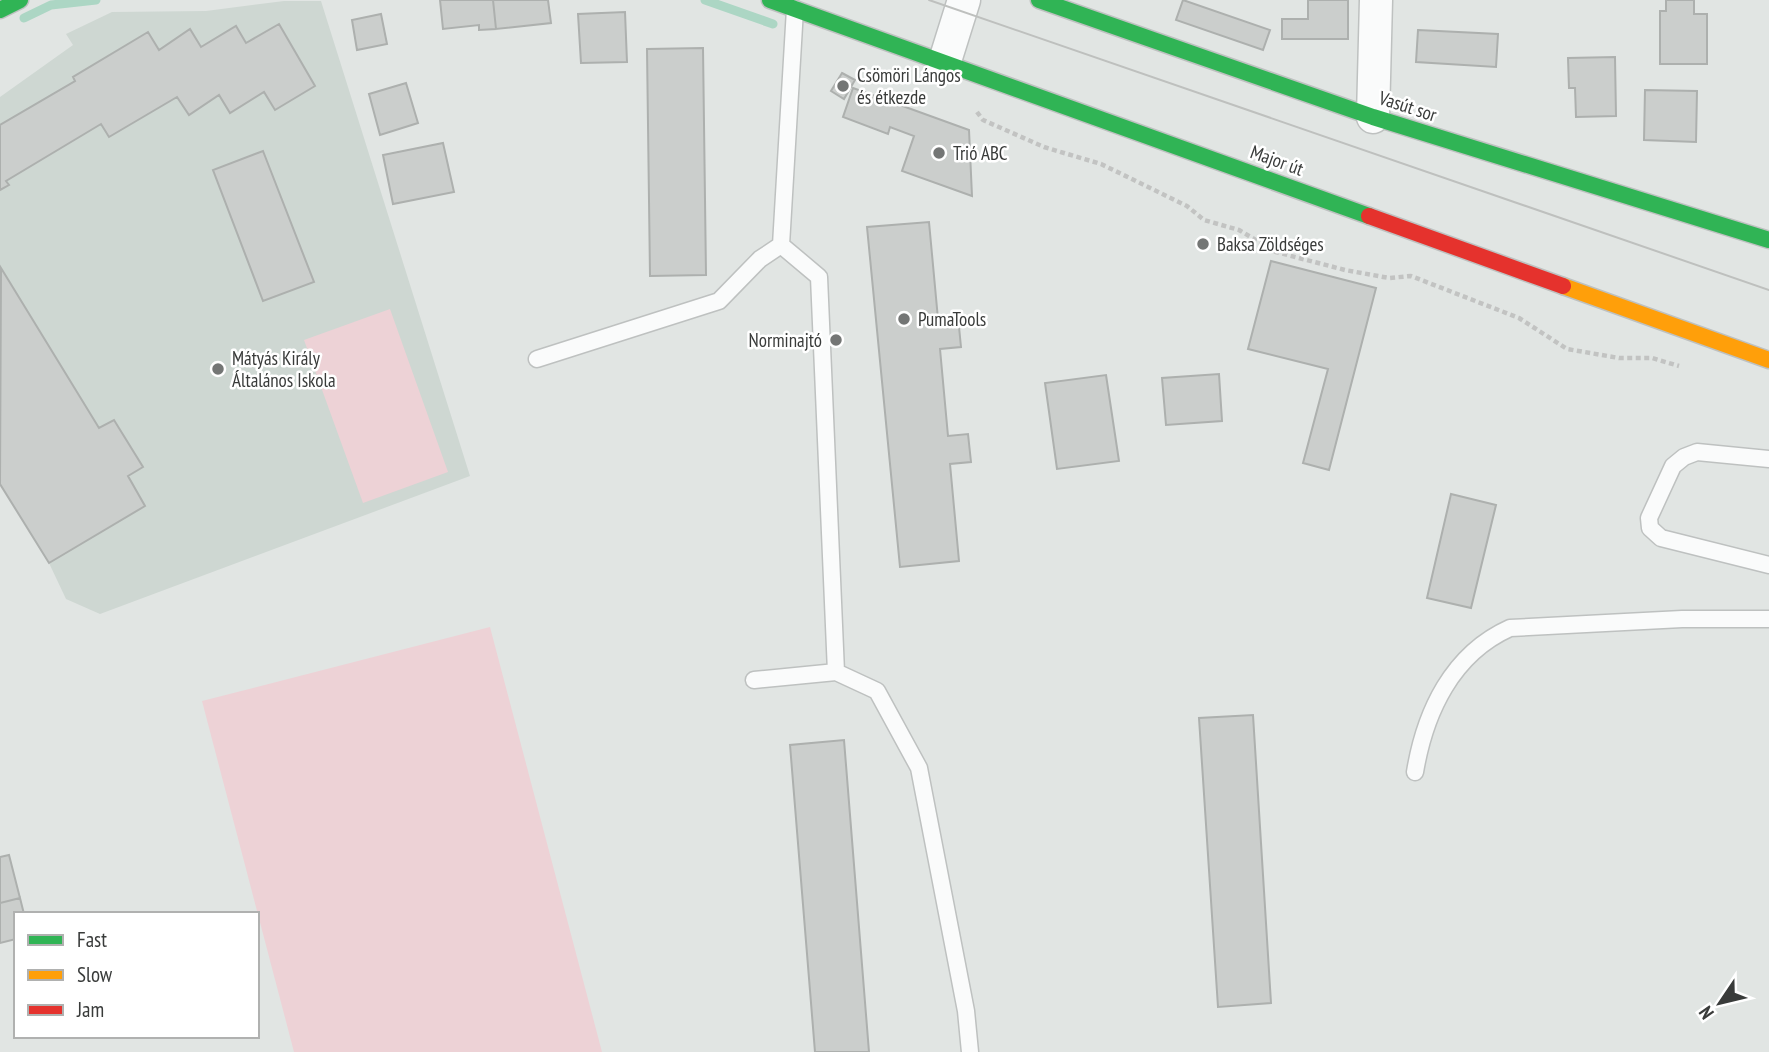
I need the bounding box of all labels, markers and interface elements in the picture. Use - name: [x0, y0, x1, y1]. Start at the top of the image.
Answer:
- place label: Csömöri Lángos és étkezde: [857, 63, 961, 109]
- marker: Csömöri Lángos és étkezde: [835, 78, 851, 94]
- street label: Vasút sor: [1375, 85, 1441, 127]
- street label: Major út: [1247, 139, 1308, 181]
- place label: Trió ABC: [953, 141, 1008, 165]
- marker: Trió ABC: [931, 145, 947, 161]
- place label: Baksa Zöldséges: [1217, 232, 1324, 256]
- marker: Baksa Zöldséges: [1195, 236, 1211, 252]
- place label: PumaTools: [918, 307, 986, 331]
- marker: PumaTools: [896, 311, 912, 327]
- place label: Norminajtó: [749, 328, 822, 352]
- marker: Norminajtó: [828, 332, 844, 348]
- place label: Mátyás Király Általános Iskola: [232, 346, 336, 392]
- marker: Mátyás Király Általános Iskola: [210, 361, 226, 377]
- legend: [14, 912, 259, 1038]
- text: Fast: [77, 926, 107, 953]
- text: Slow: [77, 961, 113, 988]
- north arrow: [1685, 968, 1755, 1038]
- text: Jam: [76, 996, 104, 1023]
- text: N: [1693, 1002, 1719, 1024]

